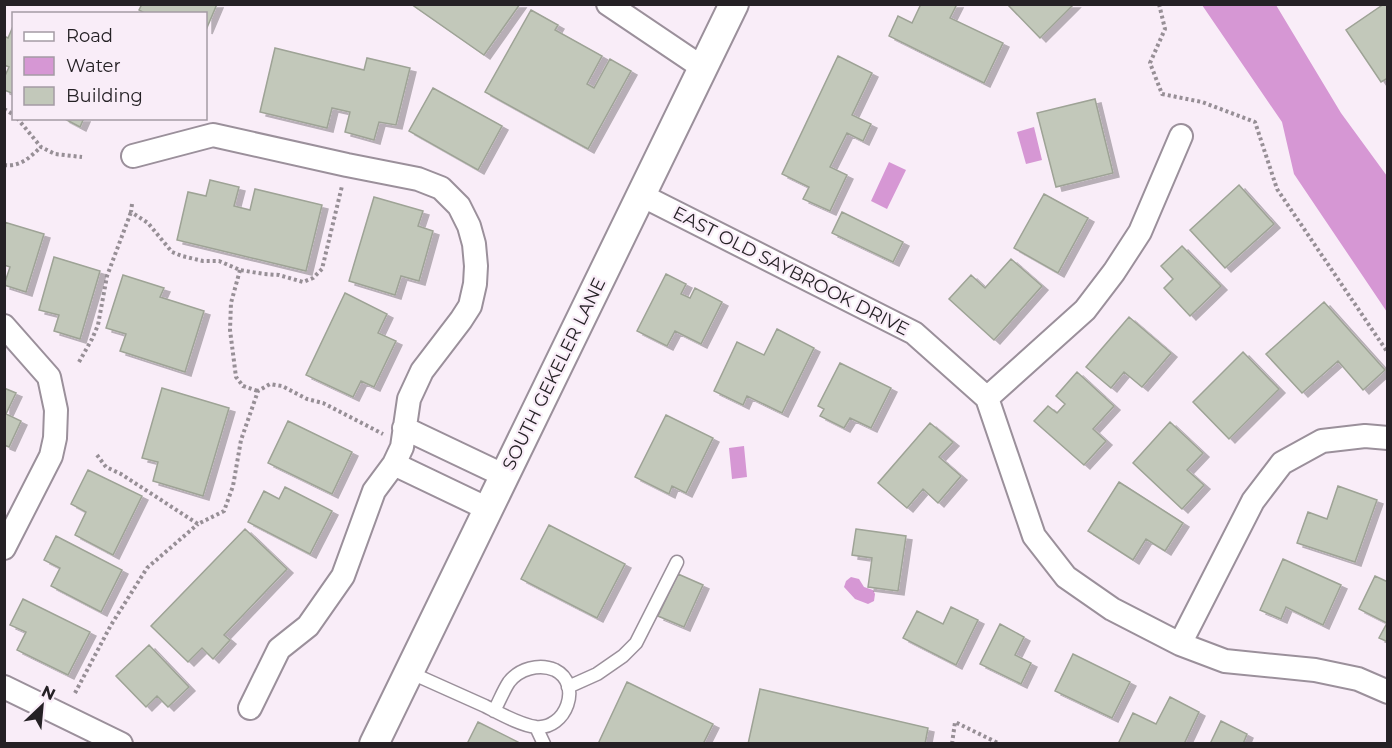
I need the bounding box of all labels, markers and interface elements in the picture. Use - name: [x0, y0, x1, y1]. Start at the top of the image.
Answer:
- legend: [12, 12, 207, 120]
- text: Road: [66, 25, 113, 47]
- text: Water: [66, 55, 121, 77]
- text: Building: [66, 85, 143, 107]
- street label: EAST OLD SAYBROOK DRIVE: [669, 202, 913, 340]
- street label: SOUTH GEKELER LANE: [498, 274, 610, 474]
- north arrow: [12, 676, 72, 736]
- text: N: [38, 682, 58, 704]

